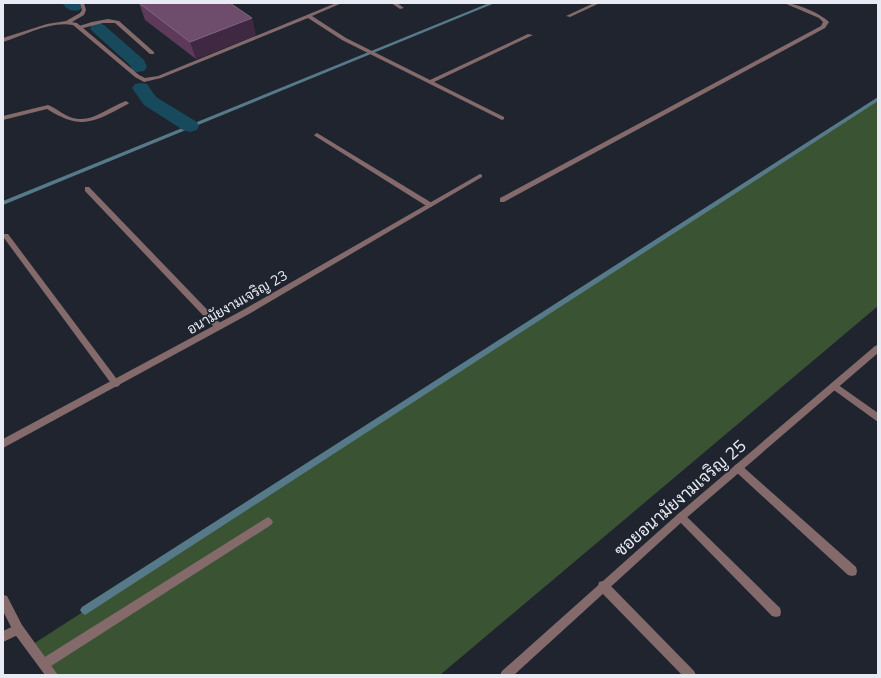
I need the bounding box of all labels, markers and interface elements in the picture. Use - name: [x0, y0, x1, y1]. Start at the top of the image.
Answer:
- street label: อนามัยงามเจริญ 23: [183, 266, 291, 338]
- street label: ซอยอนามัยงามเจริญ 25: [609, 435, 750, 561]

